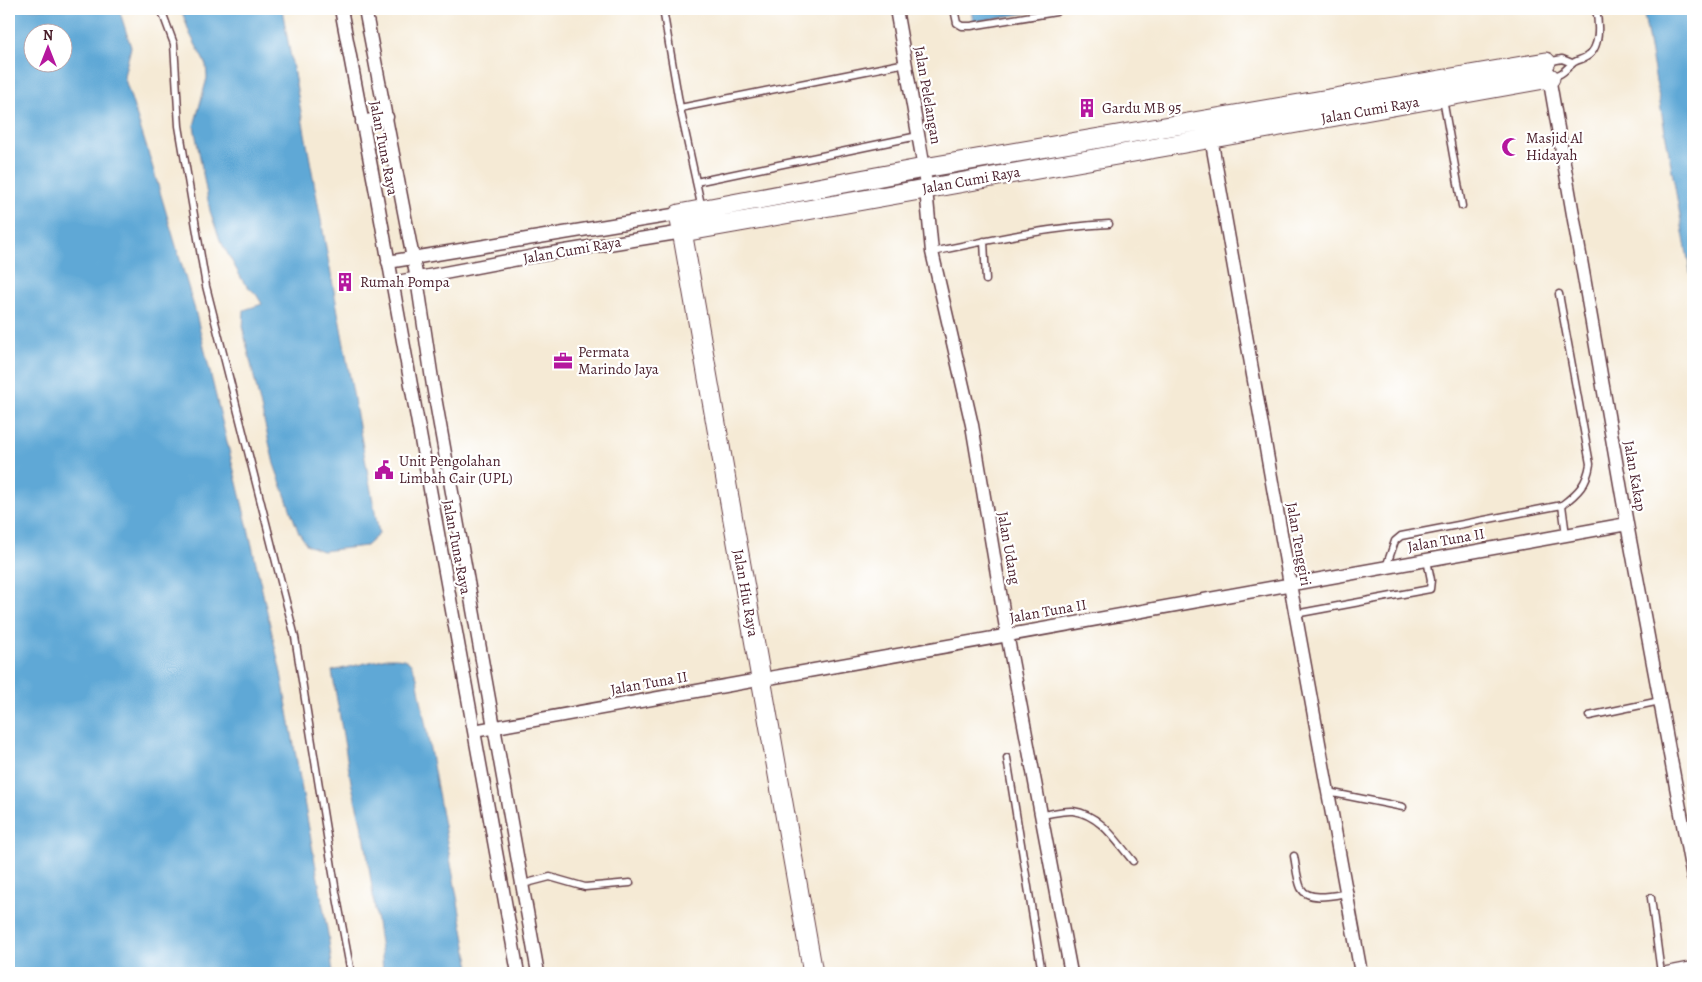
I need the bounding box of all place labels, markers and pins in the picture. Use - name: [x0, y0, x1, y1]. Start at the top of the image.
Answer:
- building icon: Gardu MB 95: [1076, 97, 1098, 119]
- place label: Gardu MB 95: [1102, 98, 1182, 118]
- place label: Masjid Al Hidayah: [1526, 128, 1583, 165]
- mosque icon: Masjid Al Hidayah: [1500, 136, 1522, 158]
- building icon: Rumah Pompa: [334, 271, 356, 293]
- place label: Rumah Pompa: [360, 272, 450, 292]
- place label: Permata Marindo Jaya: [578, 342, 659, 379]
- office icon: Permata Marindo Jaya: [552, 350, 574, 372]
- place label: Unit Pengolahan Limbah Cair (UPL): [399, 451, 513, 488]
- public building icon: Unit Pengolahan Limbah Cair (UPL): [373, 459, 395, 481]

